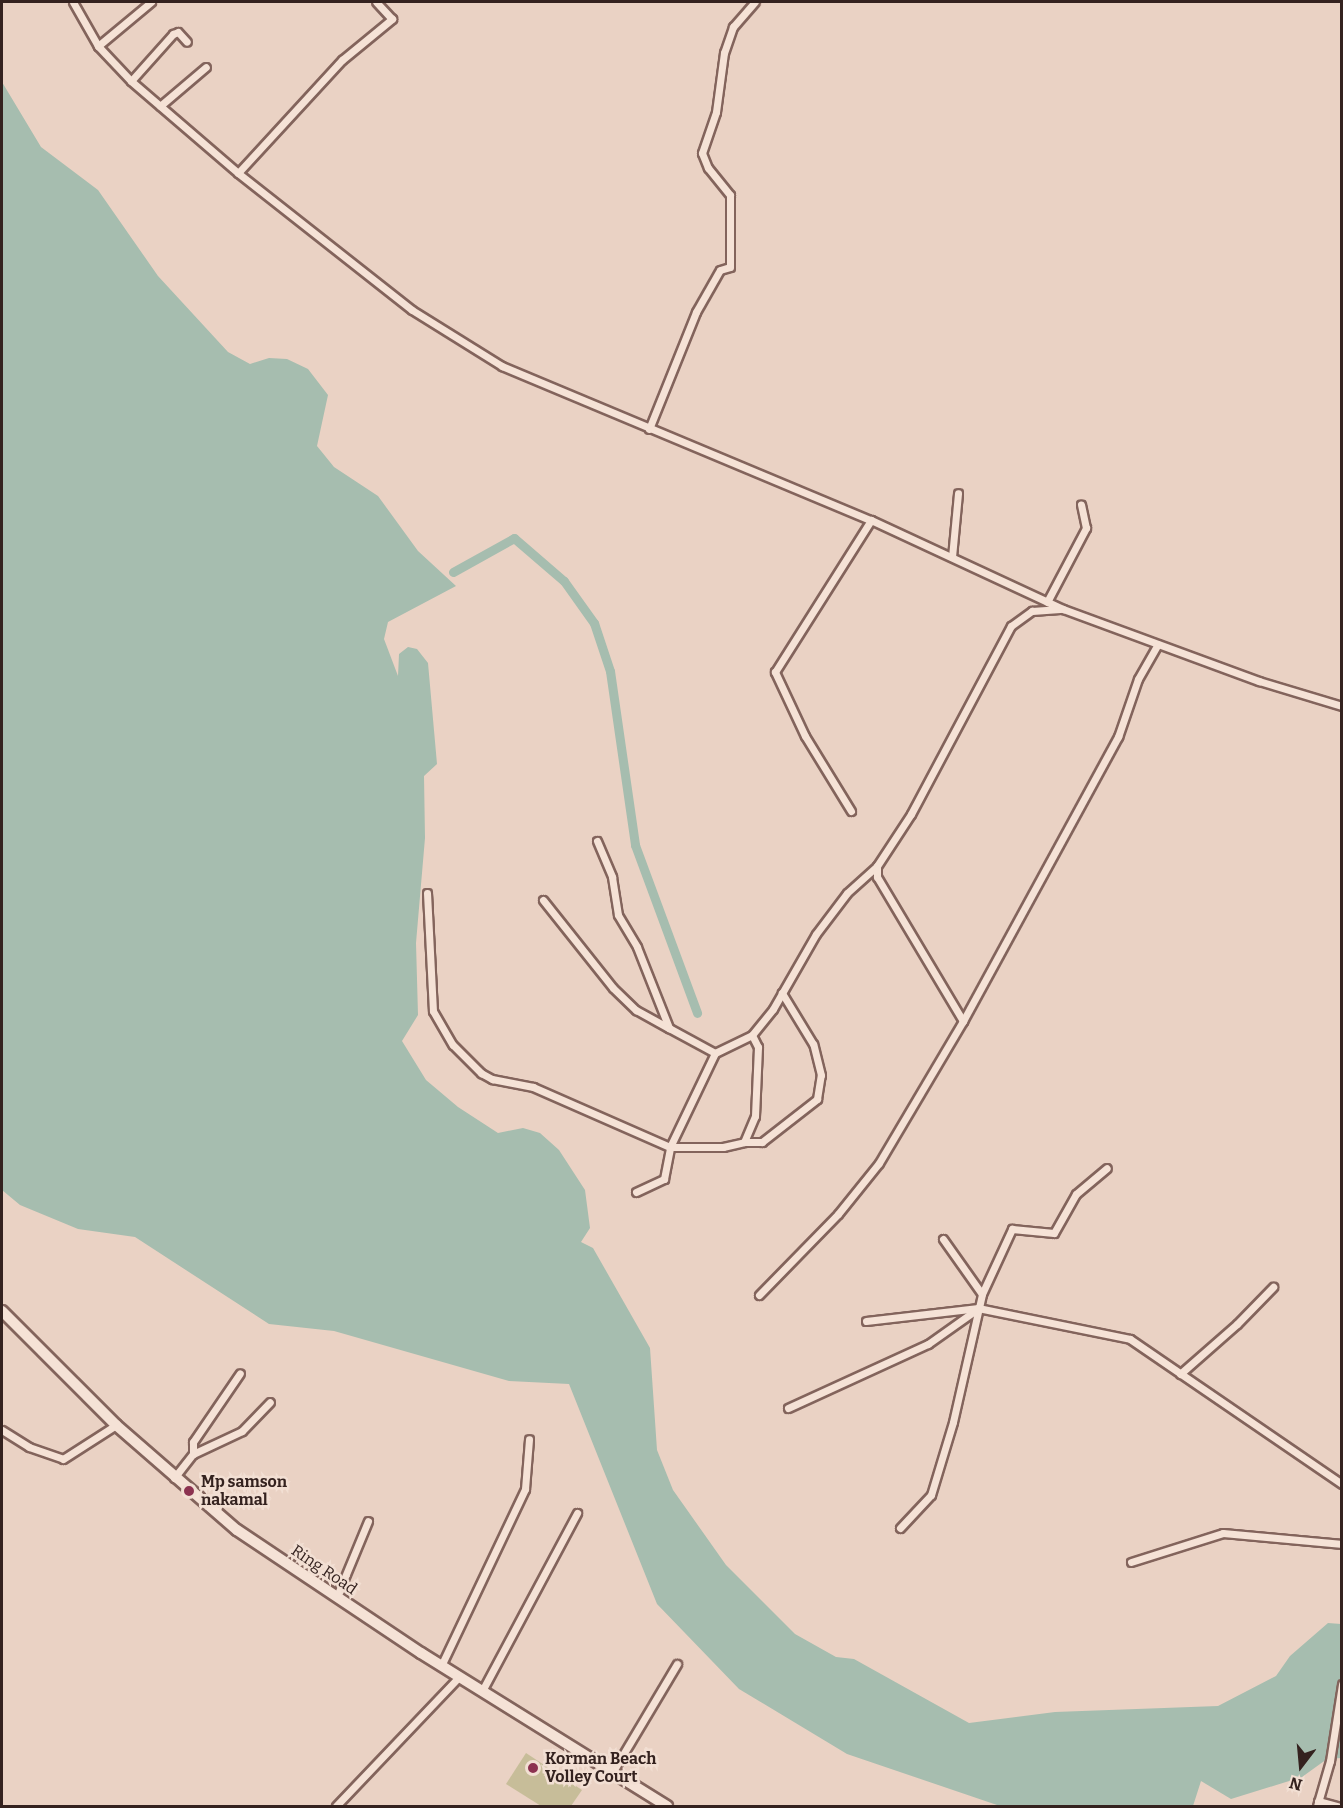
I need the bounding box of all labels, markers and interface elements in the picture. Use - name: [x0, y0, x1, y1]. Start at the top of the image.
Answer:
- place label: Mp samson nakamal: [201, 1472, 287, 1510]
- marker: Mp samson nakamal: [182, 1484, 196, 1498]
- street label: Ring Road: [288, 1541, 360, 1599]
- north arrow: [1271, 1736, 1331, 1796]
- place label: Korman Beach Volley Court: [545, 1749, 656, 1787]
- marker: Korman Beach Volley Court: [526, 1761, 540, 1775]
- text: N: [1287, 1773, 1304, 1795]

